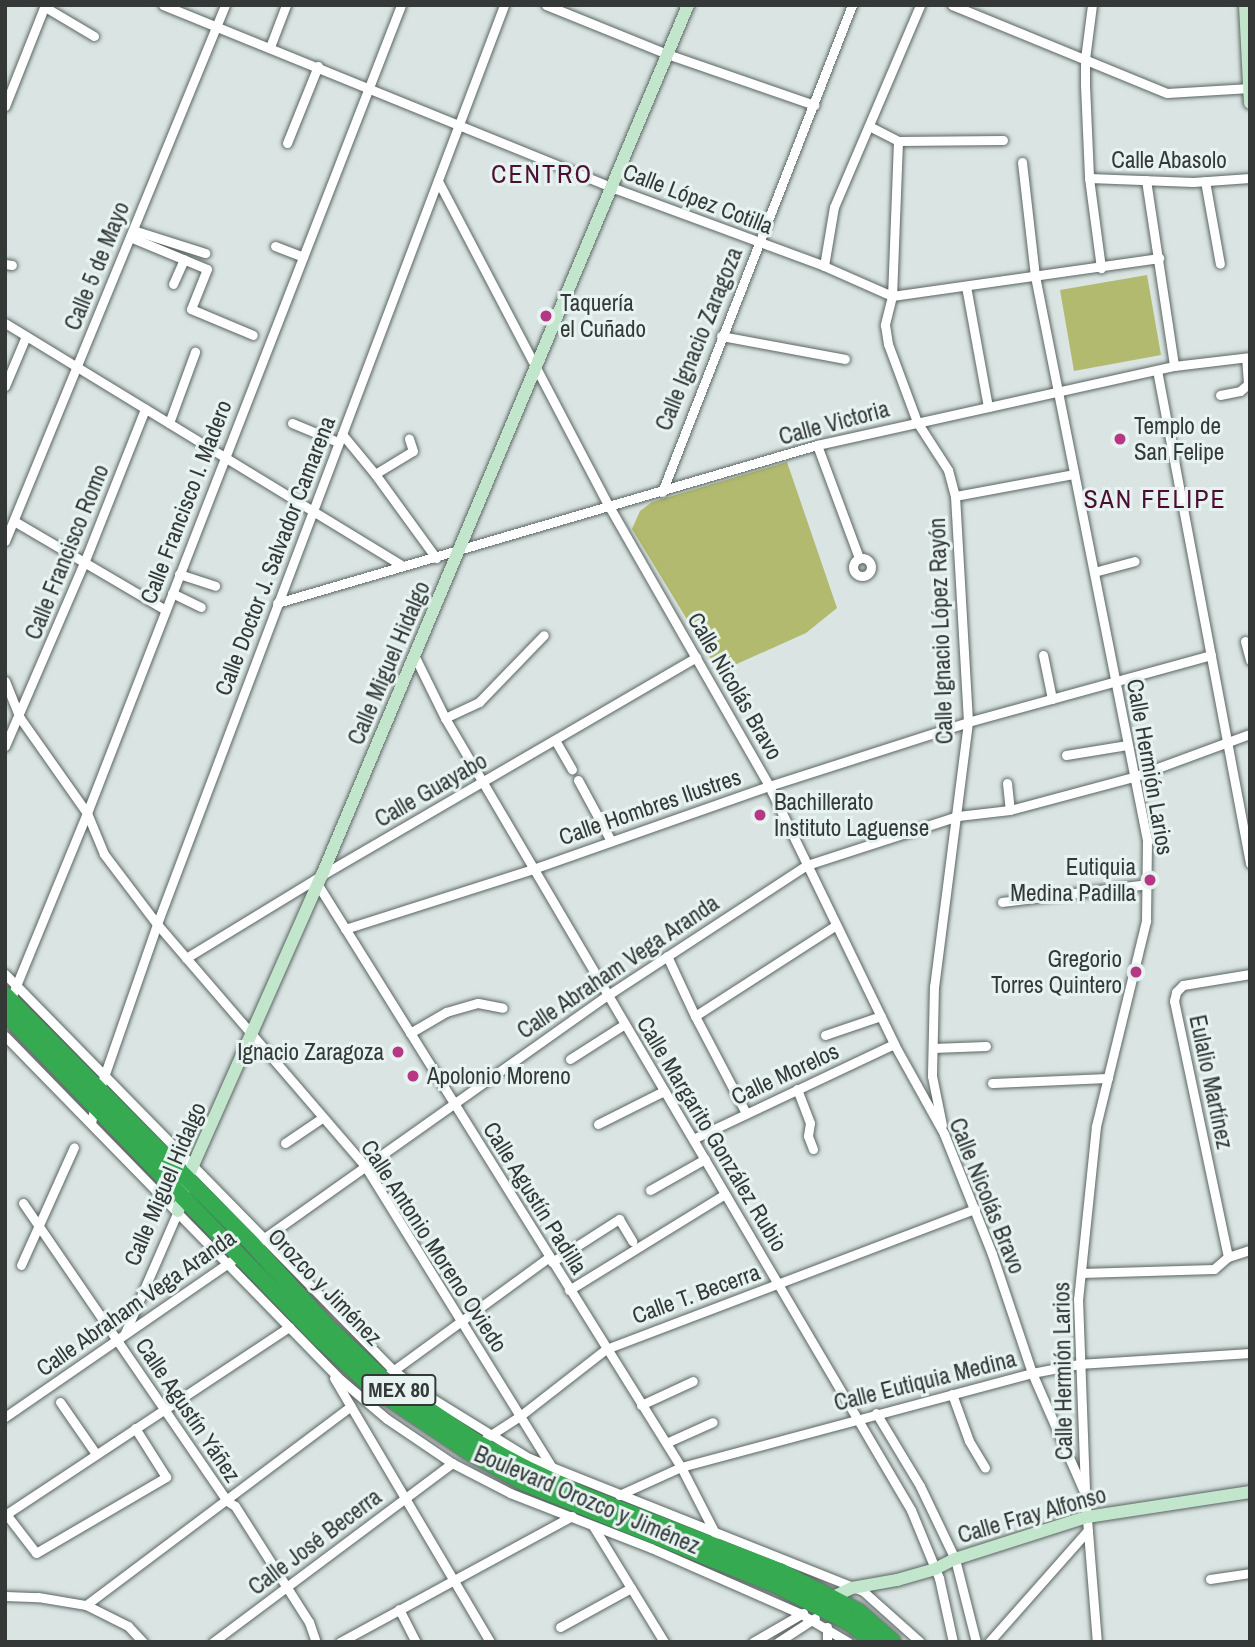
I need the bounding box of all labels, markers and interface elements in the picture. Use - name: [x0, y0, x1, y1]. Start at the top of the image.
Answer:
- street label: Calle Abasolo: [1111, 146, 1227, 174]
- district label: CENTRO: [492, 158, 592, 190]
- street label: Calle López Cotilla: [619, 158, 777, 240]
- street label: Calle 5 de Mayo: [59, 198, 135, 334]
- street label: Calle Ignacio Zaragoza: [650, 243, 748, 435]
- place label: Taquería el Cuñado: [560, 289, 646, 343]
- marker: Taquería el Cuñado: [538, 308, 554, 324]
- street label: Calle Victoria: [776, 395, 892, 451]
- street label: Calle Francisco I. Madero: [134, 396, 238, 608]
- place label: Templo de San Felipe: [1134, 412, 1224, 466]
- street label: Calle Doctor J. Salvador Camarena: [209, 413, 341, 699]
- marker: Templo de San Felipe: [1112, 431, 1128, 447]
- street label: Calle Francisco Romo: [19, 460, 115, 644]
- district label: SAN FELIPE: [1085, 483, 1225, 515]
- street label: Calle Ignacio López Rayón: [923, 517, 959, 745]
- street label: Calle Miguel Hidalgo: [342, 577, 436, 749]
- street label: Calle Nicolás Bravo: [682, 607, 788, 765]
- street label: Calle Hermión Larios: [1121, 677, 1179, 857]
- street label: Calle Guayabo: [370, 747, 492, 833]
- street label: Calle Hombres Ilustres: [555, 763, 745, 851]
- place label: Bachillerato Instituto Laguense: [774, 788, 929, 842]
- marker: Bachillerato Instituto Laguense: [752, 807, 768, 823]
- place label: Eutiquia Medina Padilla: [1010, 853, 1136, 907]
- marker: Eutiquia Medina Padilla: [1142, 872, 1158, 888]
- street label: Calle Abraham Vega Aranda: [511, 889, 725, 1045]
- place label: Gregorio Torres Quintero: [991, 945, 1122, 999]
- marker: Gregorio Torres Quintero: [1128, 964, 1144, 980]
- street label: Calle Margarito González Rubio: [631, 1011, 793, 1257]
- street label: Eulalio Martínez: [1183, 1012, 1239, 1152]
- street label: Calle Morelos: [727, 1037, 843, 1111]
- place label: Ignacio Zaragoza: [237, 1038, 384, 1066]
- marker: Ignacio Zaragoza: [390, 1044, 406, 1060]
- place label: Apolonio Moreno: [427, 1062, 571, 1090]
- marker: Apolonio Moreno: [405, 1068, 421, 1084]
- street label: Calle Miguel Hidalgo: [118, 1098, 212, 1270]
- street label: Calle Nicolás Bravo: [943, 1114, 1031, 1278]
- street label: Calle Agustín Padilla: [477, 1116, 593, 1280]
- street label: Calle Antonio Moreno Oviedo: [355, 1134, 513, 1358]
- street label: Calle Abraham Vega Aranda: [30, 1223, 242, 1383]
- street label: Orozco y Jiménez: [262, 1223, 388, 1351]
- street label: Calle T. Becerra: [628, 1258, 764, 1330]
- street label: Calle Hermión Larios: [1048, 1282, 1078, 1460]
- street label: Calle Agustín Yáñez: [129, 1332, 247, 1488]
- street label: Calle Eutiquia Medina: [831, 1345, 1019, 1417]
- road number: MEX 80: [360, 1372, 438, 1408]
- street label: Boulevard Orozco y Jiménez: [470, 1440, 704, 1560]
- street label: Calle Fray Alfonso: [954, 1480, 1110, 1550]
- street label: Calle José Becerra: [243, 1483, 387, 1601]

